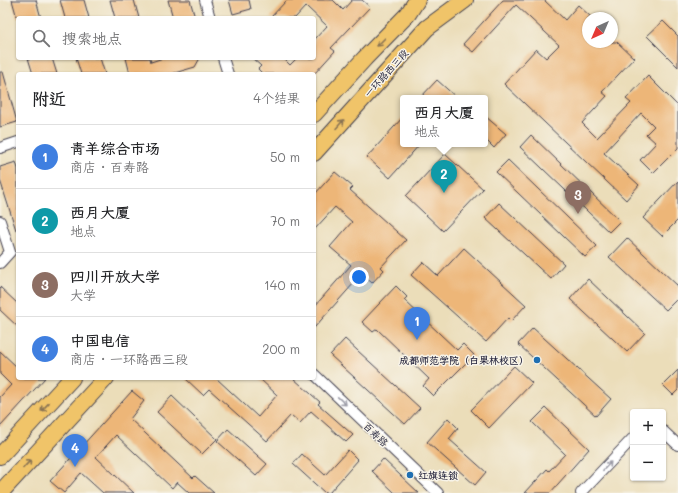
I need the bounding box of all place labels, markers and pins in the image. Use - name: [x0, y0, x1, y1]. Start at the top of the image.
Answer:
- pin: 2: [431, 160, 457, 193]
- pin: 3: [565, 181, 591, 214]
- pin: 1: [404, 307, 430, 340]
- place label: 成都师范学院（白果林校区）: [399, 353, 529, 367]
- marker: 成都师范学院（白果林校区）: [532, 355, 542, 365]
- pin: 4: [62, 434, 88, 467]
- place label: 红旗连锁: [418, 468, 458, 482]
- marker: 红旗连锁: [405, 470, 415, 480]

